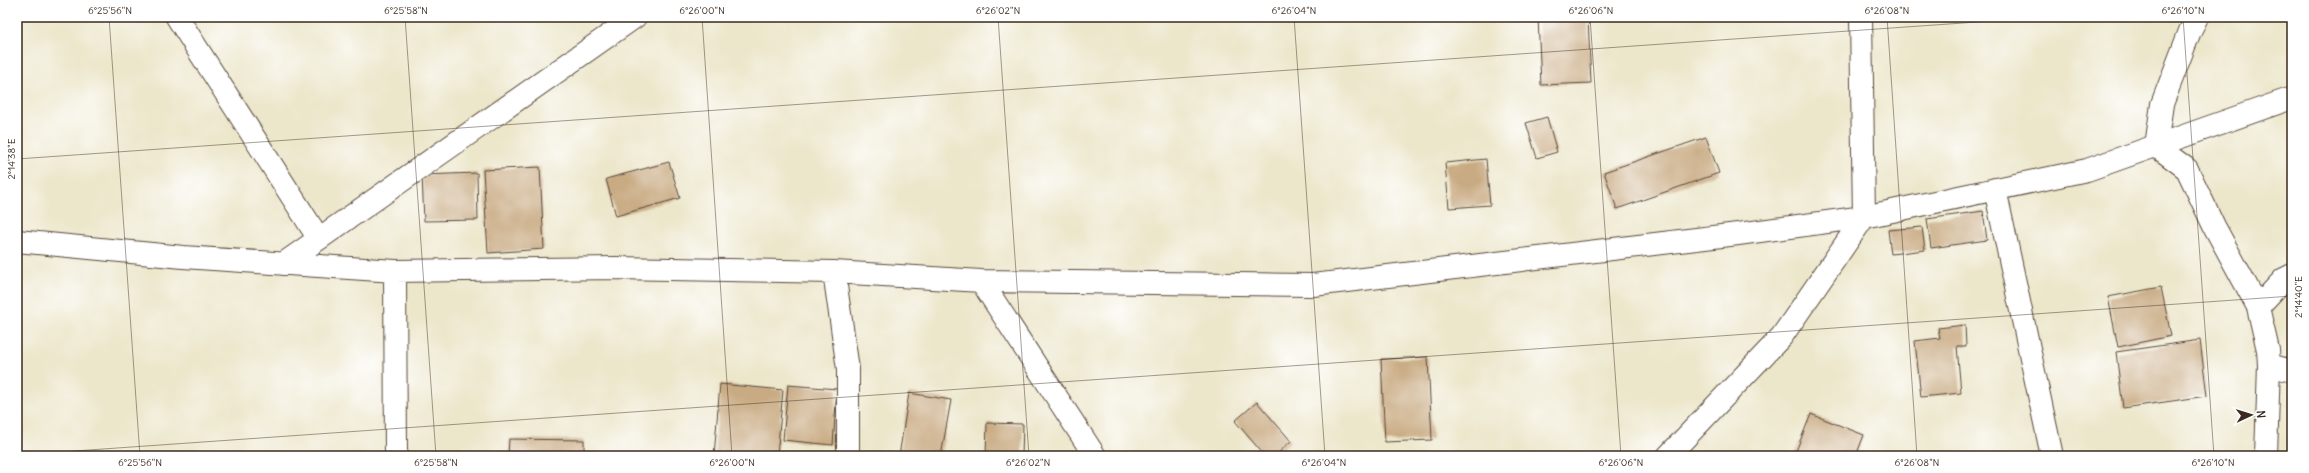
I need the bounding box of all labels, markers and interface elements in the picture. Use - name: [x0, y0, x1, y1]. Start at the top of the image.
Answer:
- text: 6°25'56"N: [88, 4, 132, 17]
- text: 6°25'58"N: [384, 4, 428, 17]
- text: 6°26'00"N: [679, 4, 725, 17]
- text: 6°26'02"N: [976, 4, 1020, 17]
- text: 6°26'04"N: [1272, 4, 1316, 17]
- text: 6°26'06"N: [1569, 4, 1613, 17]
- text: 6°26'08"N: [1865, 4, 1909, 17]
- text: 6°26'10"N: [2161, 4, 2205, 17]
- text: 2°14'38"E: [5, 138, 18, 180]
- text: 2°14'40"E: [2292, 276, 2305, 318]
- north arrow: [2231, 395, 2271, 435]
- text: N: [2254, 410, 2268, 419]
- text: 6°25'56"N: [118, 456, 162, 469]
- text: 6°25'58"N: [414, 456, 458, 469]
- text: 6°26'00"N: [709, 456, 755, 469]
- text: 6°26'02"N: [1006, 456, 1050, 469]
- text: 6°26'04"N: [1302, 456, 1346, 469]
- text: 6°26'06"N: [1599, 456, 1643, 469]
- text: 6°26'08"N: [1895, 456, 1939, 469]
- text: 6°26'10"N: [2191, 456, 2235, 469]

